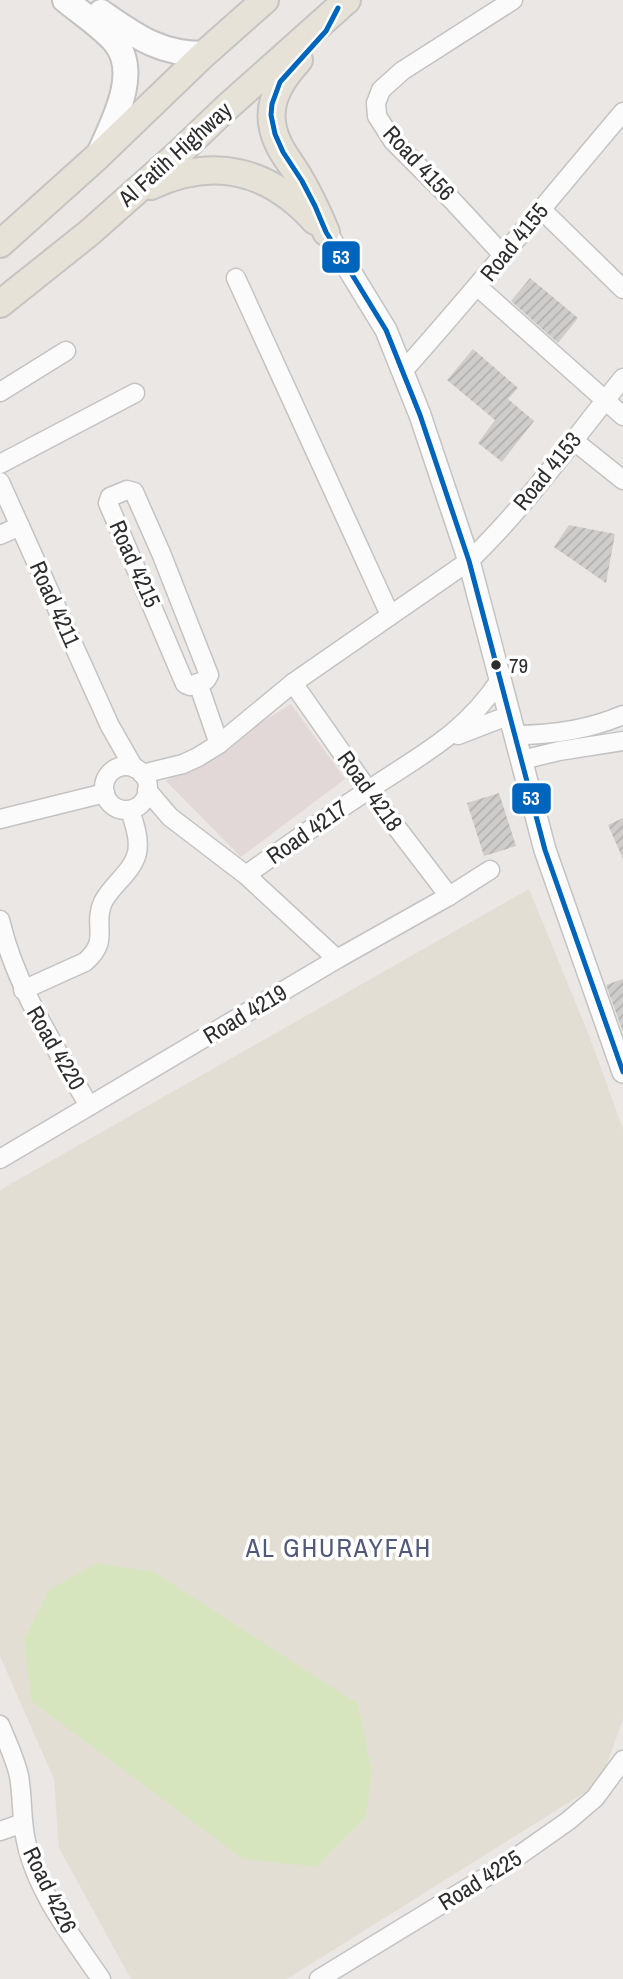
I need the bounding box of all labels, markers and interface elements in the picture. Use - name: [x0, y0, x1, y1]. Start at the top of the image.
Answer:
- street label: Al Fatih Highway: [111, 94, 238, 214]
- street label: Road 4156: [377, 118, 462, 207]
- street label: Road 4155: [473, 196, 555, 287]
- line badge: 53: [321, 240, 361, 274]
- text: 53: [332, 244, 350, 270]
- street label: Road 4153: [506, 425, 588, 516]
- street label: Road 4215: [103, 515, 168, 612]
- street label: Road 4211: [23, 556, 88, 652]
- place label: 79: [509, 651, 528, 680]
- marker: 79: [489, 658, 503, 672]
- street label: Road 4218: [331, 744, 410, 837]
- line badge: 53: [511, 782, 552, 815]
- text: 53: [522, 785, 540, 811]
- street label: Road 4217: [260, 792, 353, 871]
- street label: Road 4219: [197, 977, 292, 1051]
- street label: Road 4220: [20, 1000, 93, 1095]
- district label: AL GHURAYFAH: [245, 1530, 432, 1565]
- street label: Road 4226: [16, 1842, 85, 1938]
- street label: Road 4225: [432, 1842, 527, 1917]

